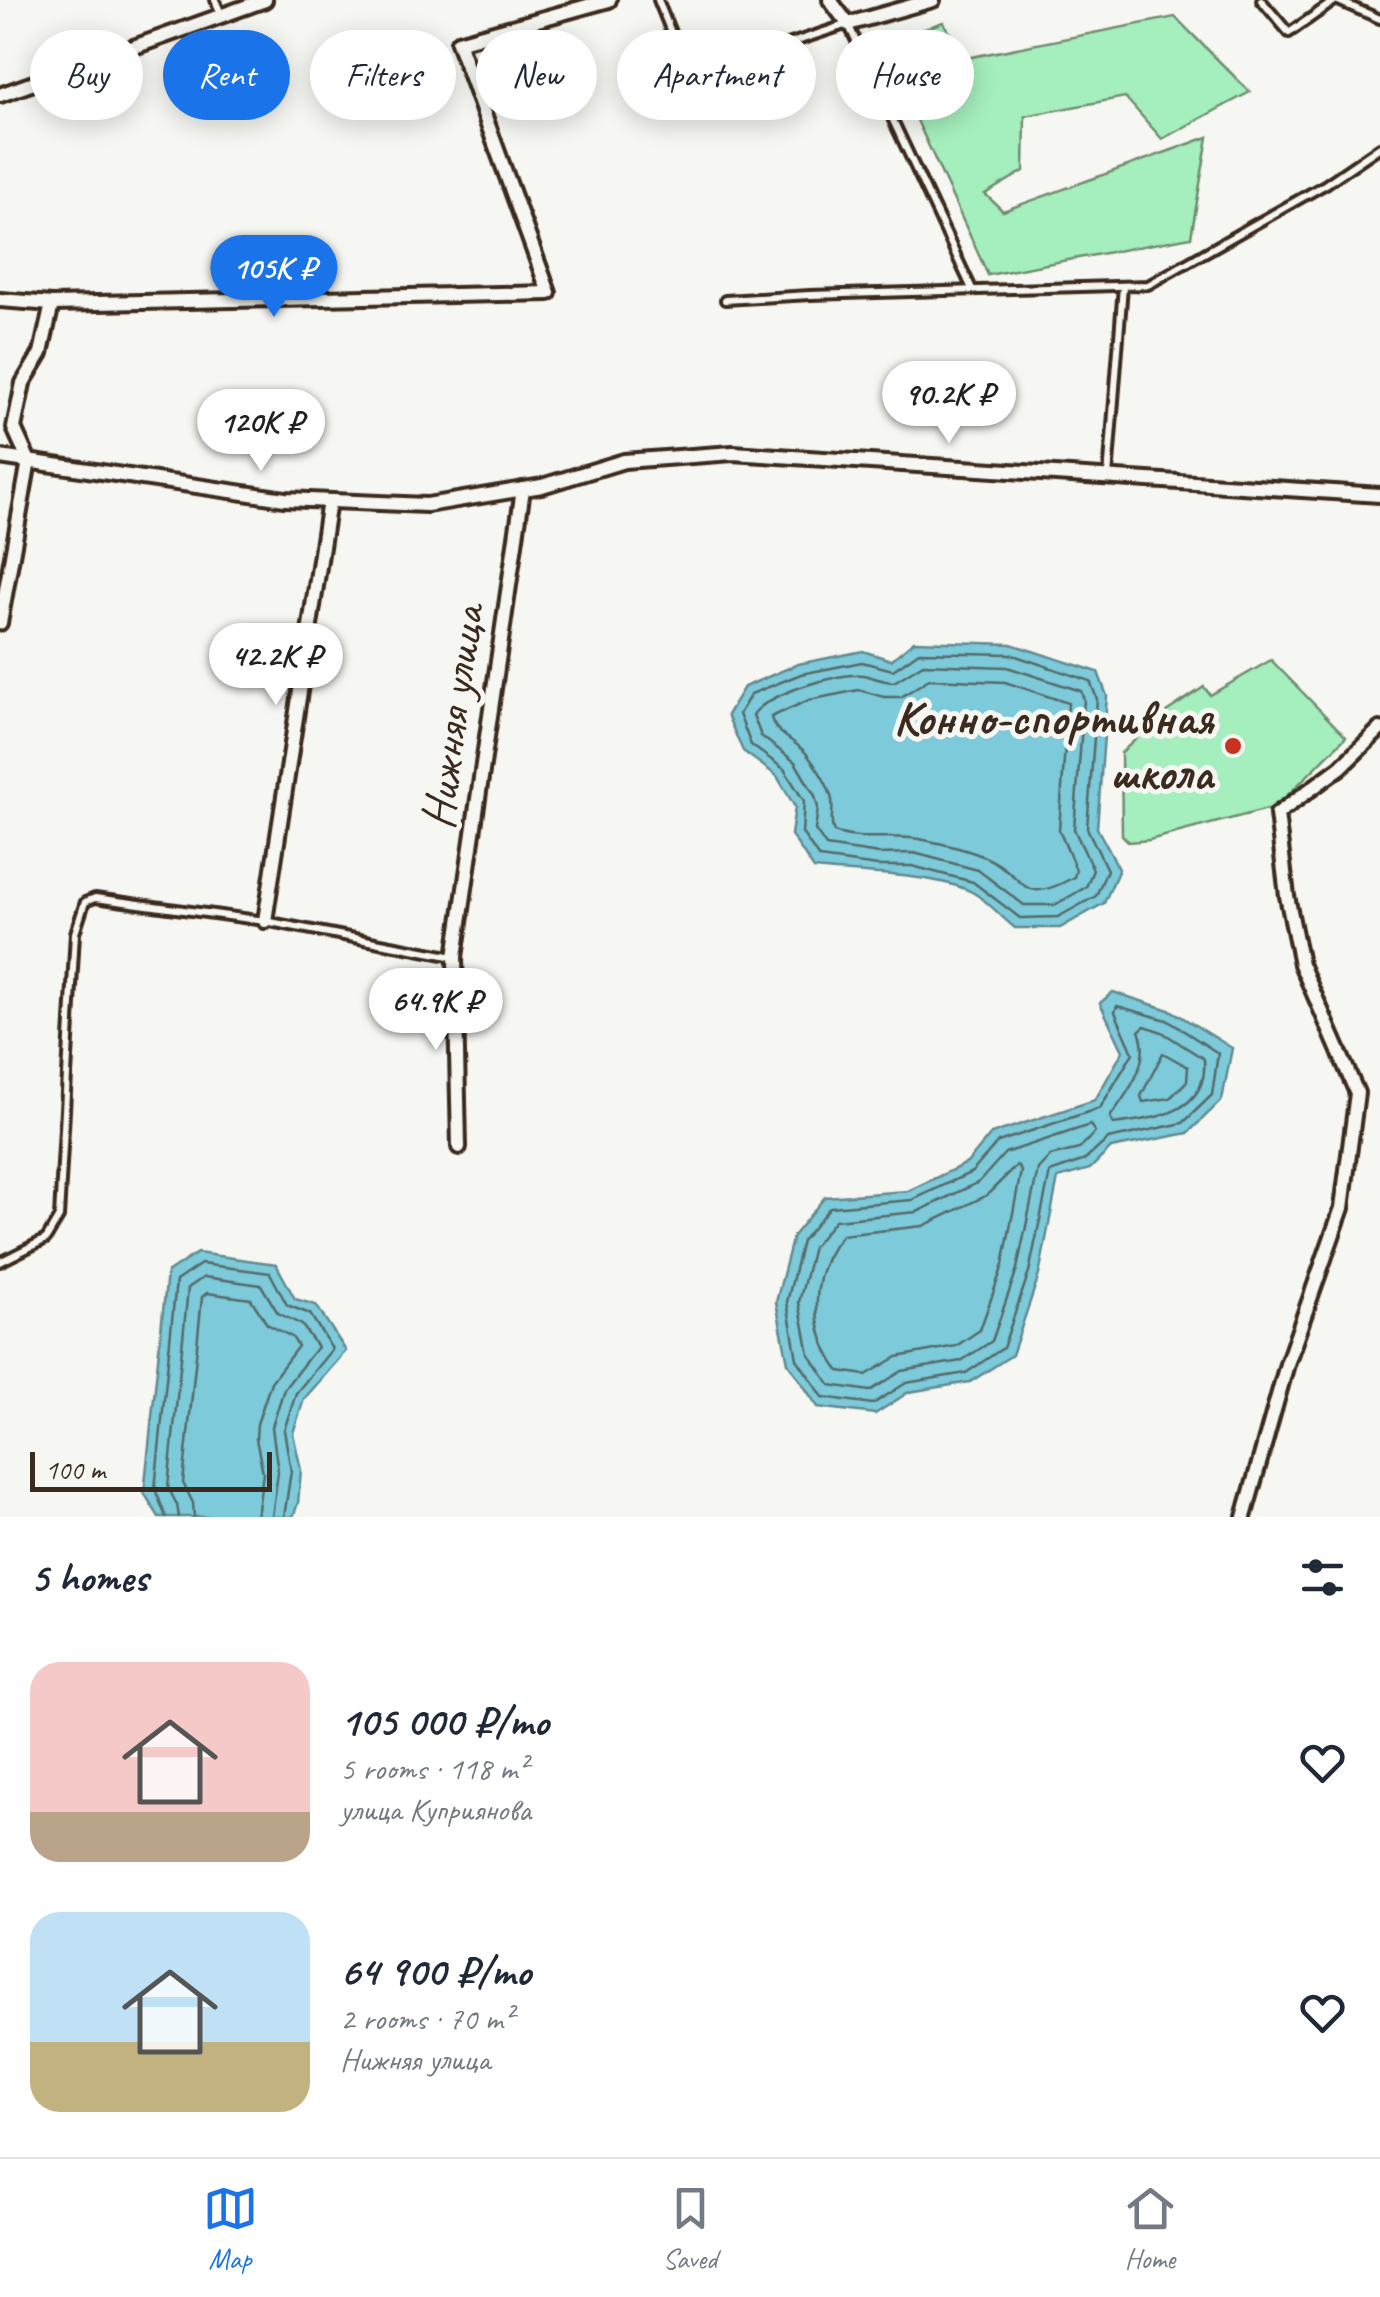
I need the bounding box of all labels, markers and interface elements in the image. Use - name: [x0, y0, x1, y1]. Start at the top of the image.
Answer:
- chip: Buy: [30, 30, 143, 120]
- chip: Rent: [163, 30, 290, 120]
- chip: Filters: [310, 30, 456, 120]
- chip: New: [476, 30, 597, 120]
- chip: Apartment: [617, 30, 816, 120]
- chip: House: [836, 30, 974, 120]
- pin: 105K ₽: [193, 235, 355, 320]
- text: 105K ₽: [232, 247, 316, 288]
- pin: 90.2K ₽: [857, 361, 1041, 446]
- text: 90.2K ₽: [904, 373, 994, 414]
- pin: 120K ₽: [180, 389, 342, 474]
- text: 120K ₽: [219, 401, 303, 442]
- street label: Нижняя улица: [407, 597, 498, 833]
- pin: 42.2K ₽: [184, 623, 368, 708]
- text: 42.2K ₽: [231, 635, 321, 676]
- place label: Конно-спортивная школа: [894, 688, 1216, 803]
- marker: Конно-спортивная школа: [1222, 735, 1244, 757]
- pin: 64.9K ₽: [344, 968, 528, 1053]
- text: 64.9K ₽: [391, 980, 481, 1021]
- scale bar: [30, 1447, 272, 1492]
- text: 100 m: [45, 1452, 105, 1487]
- icon: filters: [1295, 1550, 1350, 1605]
- text: 5 homes: [30, 1551, 148, 1604]
- text: 105 000 ₽/mo: [340, 1695, 549, 1748]
- icon: home: [110, 1702, 230, 1822]
- icon: heart: [1295, 1735, 1350, 1790]
- text: 5 rooms · 118 m²: [340, 1748, 527, 1789]
- text: улица Куприянова: [340, 1789, 531, 1830]
- text: 64 900 ₽/mo: [340, 1945, 531, 1998]
- icon: home: [110, 1952, 230, 2072]
- icon: heart: [1295, 1985, 1350, 2040]
- text: 2 rooms · 70 m²: [340, 1998, 513, 2039]
- text: Нижняя улица: [340, 2039, 490, 2080]
- tab: Map: [203, 2181, 258, 2276]
- tab: Saved: [663, 2181, 718, 2276]
- tab: Home: [1123, 2181, 1178, 2276]

